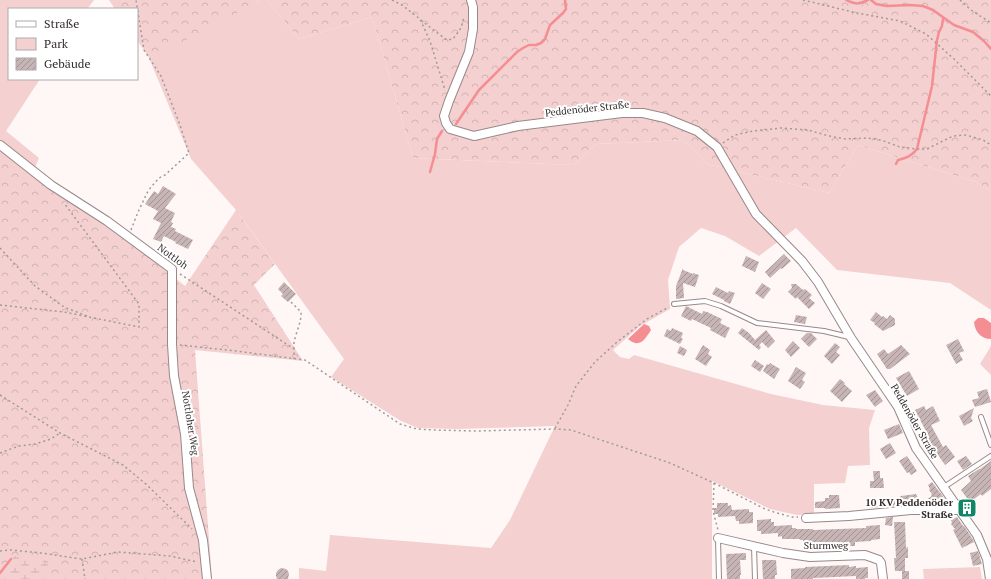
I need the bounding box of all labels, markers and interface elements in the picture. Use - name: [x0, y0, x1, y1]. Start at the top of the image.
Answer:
- legend: [8, 8, 138, 80]
- text: Straße: [44, 16, 79, 31]
- text: Park: [44, 36, 69, 51]
- text: Gebäude: [44, 56, 90, 71]
- street label: Peddenöder Straße: [544, 98, 630, 119]
- street label: Nottloh: [155, 241, 191, 272]
- street label: Peddenöder Straße: [888, 381, 941, 461]
- street label: Nottloher Weg: [179, 390, 202, 457]
- place label: 10 KV Peddenöder Straße: [865, 496, 954, 521]
- building icon: 10 KV Peddenöder Straße: [956, 497, 978, 519]
- street label: Sturmweg: [804, 539, 849, 552]

